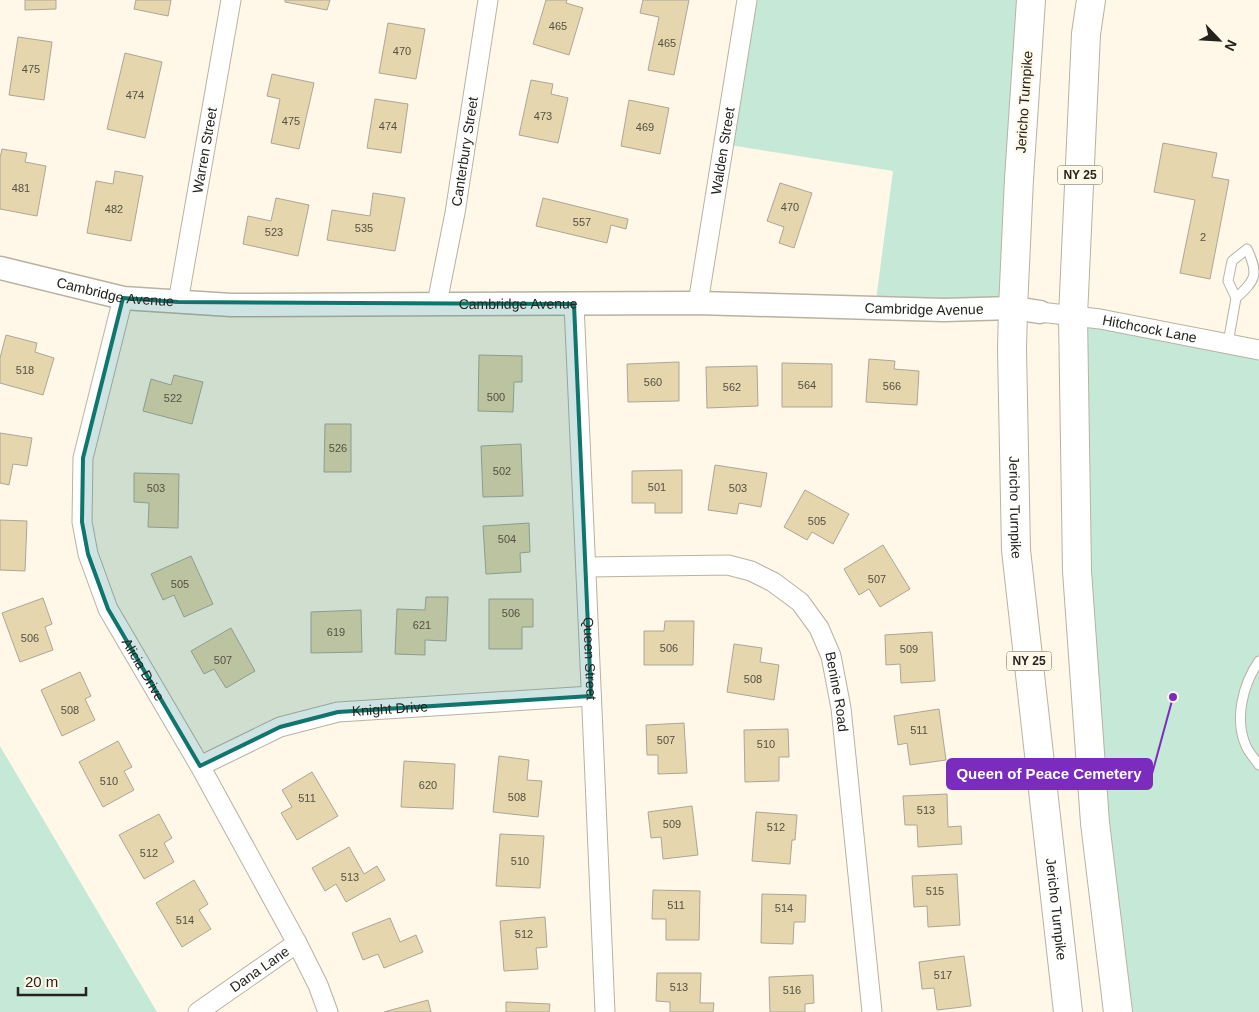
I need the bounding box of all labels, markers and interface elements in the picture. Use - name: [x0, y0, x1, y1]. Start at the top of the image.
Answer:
- north arrow: [1194, 15, 1244, 65]
- house number: 465: [549, 20, 567, 32]
- house number: 465: [658, 37, 676, 49]
- text: N: [1221, 38, 1240, 53]
- house number: 470: [393, 45, 411, 57]
- street label: Jericho Turnpike: [1012, 50, 1036, 154]
- house number: 475: [22, 63, 40, 75]
- house number: 474: [126, 89, 144, 101]
- street label: Canterbury Street: [448, 96, 481, 207]
- street label: Warren Street: [189, 106, 220, 194]
- street label: Walden Street: [708, 106, 738, 196]
- house number: 473: [534, 110, 552, 122]
- house number: 475: [282, 115, 300, 127]
- house number: 474: [379, 120, 397, 132]
- house number: 469: [636, 121, 654, 133]
- road number: NY 25: [1058, 166, 1102, 184]
- house number: 481: [12, 182, 30, 194]
- house number: 470: [781, 201, 799, 213]
- house number: 482: [105, 203, 123, 215]
- house number: 557: [573, 216, 591, 228]
- house number: 535: [355, 222, 373, 234]
- house number: 523: [265, 226, 283, 238]
- house number: 2: [1200, 231, 1206, 243]
- street label: Cambridge Avenue: [55, 274, 175, 309]
- street label: Cambridge Avenue: [459, 296, 578, 312]
- street label: Cambridge Avenue: [864, 300, 984, 318]
- street label: Hitchcock Lane: [1101, 312, 1198, 346]
- house number: 518: [16, 364, 34, 376]
- house number: 560: [644, 376, 662, 388]
- house number: 564: [798, 379, 816, 391]
- house number: 566: [883, 380, 901, 392]
- house number: 562: [723, 381, 741, 393]
- house number: 500: [487, 391, 505, 403]
- house number: 522: [164, 392, 182, 404]
- house number: 526: [329, 442, 347, 454]
- street label: Jericho Turnpike: [1006, 456, 1025, 560]
- house number: 502: [493, 465, 511, 477]
- house number: 501: [648, 481, 666, 493]
- house number: 503: [147, 482, 165, 494]
- house number: 503: [729, 482, 747, 494]
- house number: 505: [808, 515, 826, 527]
- house number: 504: [498, 533, 516, 545]
- house number: 507: [868, 573, 886, 585]
- house number: 505: [171, 578, 189, 590]
- house number: 506: [502, 607, 520, 619]
- street label: Queen Street: [580, 617, 600, 701]
- house number: 621: [413, 619, 431, 631]
- house number: 619: [327, 626, 345, 638]
- house number: 506: [21, 632, 39, 644]
- street label: Alicia Drive: [119, 635, 168, 704]
- house number: 506: [660, 642, 678, 654]
- house number: 509: [900, 643, 918, 655]
- street label: Benine Road: [822, 650, 851, 733]
- road number: NY 25: [1006, 651, 1052, 670]
- house number: 507: [214, 654, 232, 666]
- house number: 508: [744, 673, 762, 685]
- street label: Knight Drive: [351, 698, 429, 719]
- house number: 508: [61, 704, 79, 716]
- house number: 511: [910, 724, 928, 736]
- house number: 507: [657, 734, 675, 746]
- house number: 510: [757, 738, 775, 750]
- callout: Queen of Peace Cemetery: [947, 759, 1152, 789]
- text: Queen of Peace Cemetery: [956, 765, 1142, 782]
- house number: 510: [100, 775, 118, 787]
- house number: 620: [419, 779, 437, 791]
- house number: 508: [508, 791, 526, 803]
- house number: 511: [298, 792, 316, 804]
- house number: 513: [917, 804, 935, 816]
- house number: 509: [663, 818, 681, 830]
- house number: 512: [767, 821, 785, 833]
- house number: 512: [140, 847, 158, 859]
- house number: 510: [511, 855, 529, 867]
- street label: Jericho Turnpike: [1043, 857, 1070, 961]
- house number: 513: [341, 871, 359, 883]
- house number: 515: [926, 885, 944, 897]
- house number: 511: [667, 899, 685, 911]
- house number: 514: [775, 902, 793, 914]
- house number: 514: [176, 914, 194, 926]
- house number: 512: [515, 928, 533, 940]
- street label: Dana Lane: [227, 943, 292, 995]
- scale bar: [18, 964, 85, 996]
- house number: 517: [934, 969, 952, 981]
- text: 20 m: [25, 973, 58, 990]
- house number: 513: [670, 981, 688, 993]
- house number: 516: [783, 984, 801, 996]

